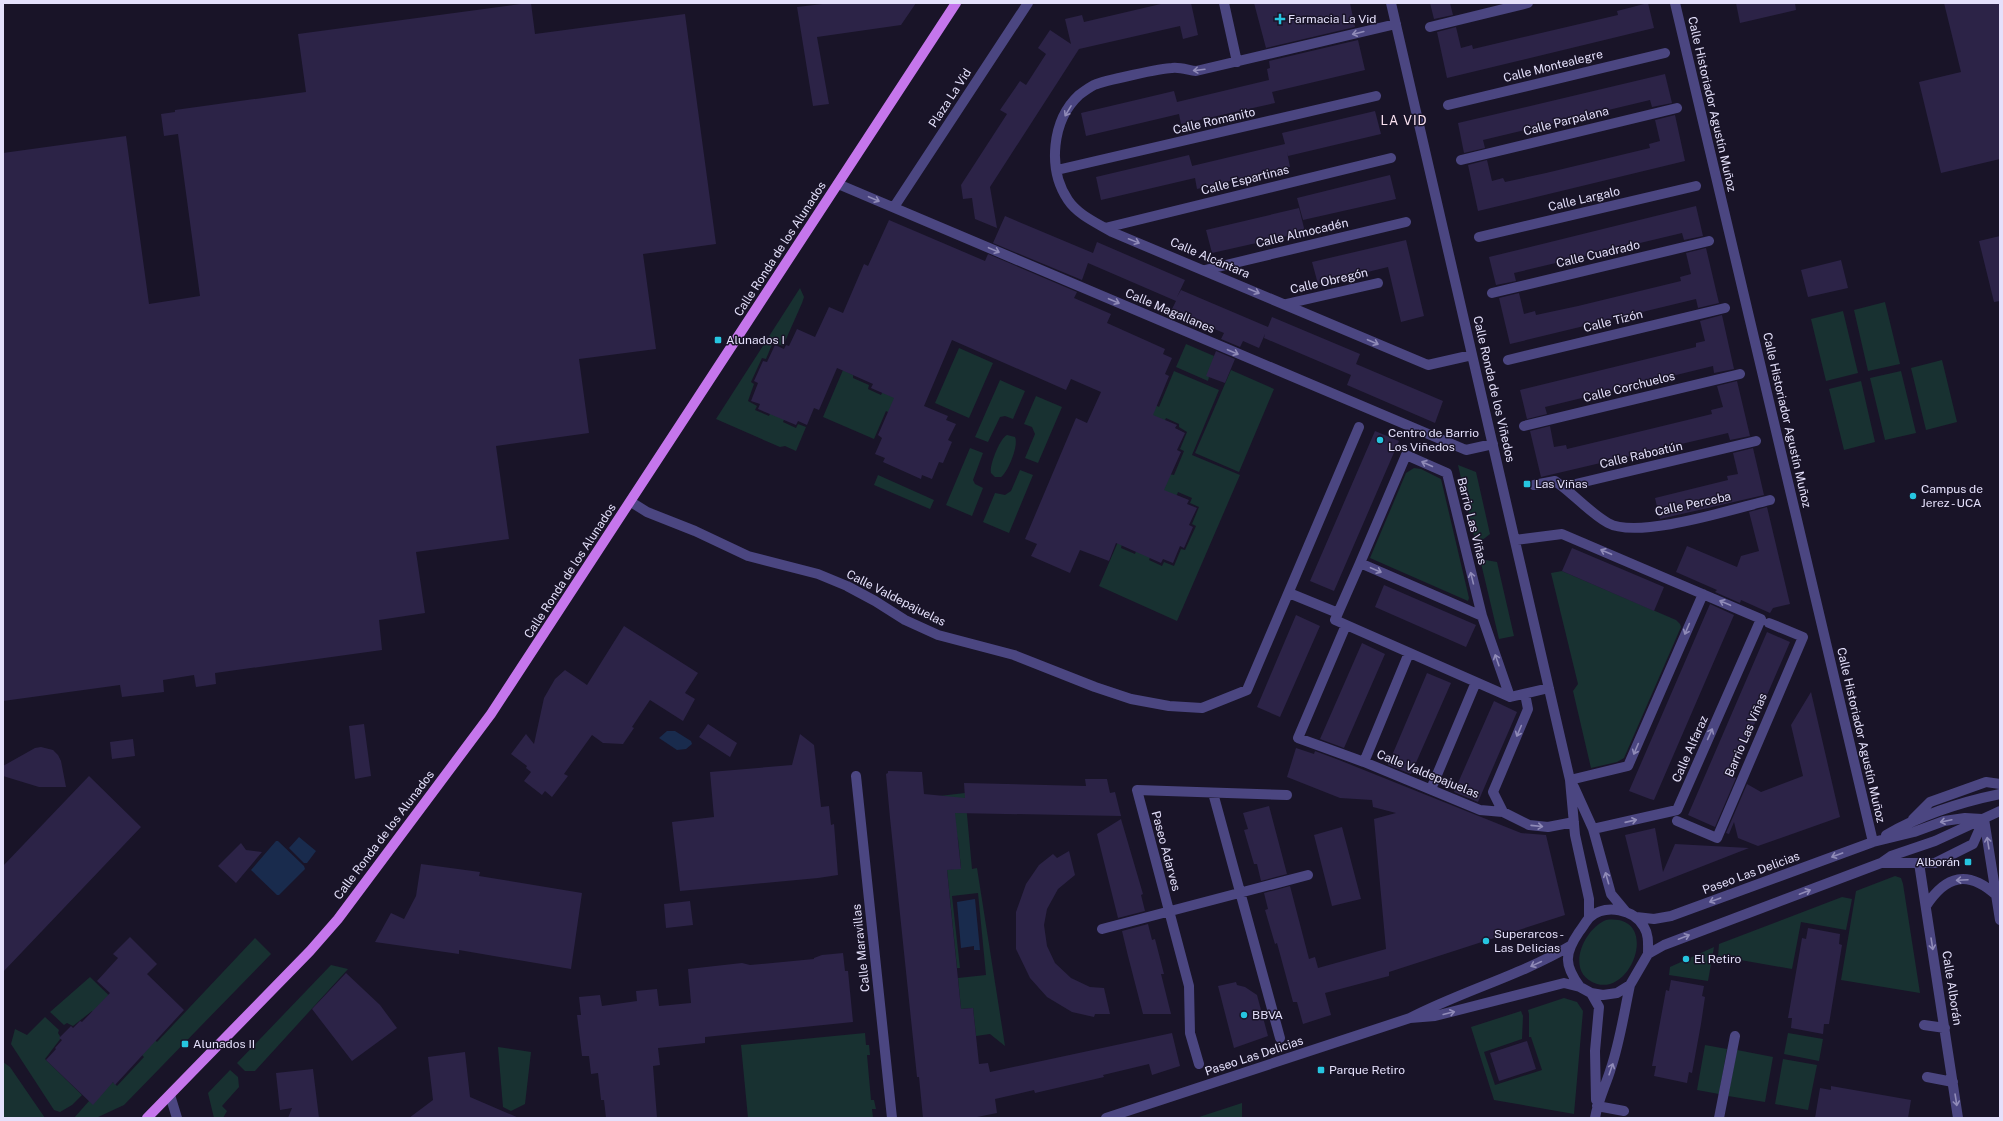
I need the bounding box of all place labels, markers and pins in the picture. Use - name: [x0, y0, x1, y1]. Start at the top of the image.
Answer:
- place label: Farmacia La Vid: [1288, 12, 1377, 26]
- marker: Farmacia La Vid: [1275, 14, 1285, 24]
- place label: Alunados I: [726, 333, 785, 347]
- marker: Alunados I: [713, 335, 723, 345]
- place label: Centro de Barrio Los Viñedos: [1388, 426, 1479, 454]
- marker: Centro de Barrio Los Viñedos: [1375, 435, 1385, 445]
- place label: Las Viñas: [1535, 477, 1588, 491]
- marker: Las Viñas: [1522, 479, 1532, 489]
- place label: Campus de Jerez - UCA: [1921, 482, 1983, 510]
- marker: Campus de Jerez - UCA: [1908, 491, 1918, 501]
- place label: Alborán: [1916, 855, 1960, 869]
- marker: Alborán: [1963, 857, 1973, 867]
- place label: Superarcos - Las Delicias: [1494, 927, 1564, 955]
- marker: Superarcos - Las Delicias: [1481, 936, 1491, 946]
- place label: El Retiro: [1694, 952, 1742, 966]
- marker: El Retiro: [1681, 954, 1691, 964]
- place label: BBVA: [1252, 1008, 1284, 1022]
- marker: BBVA: [1239, 1010, 1249, 1020]
- place label: Alunados II: [193, 1037, 255, 1051]
- marker: Alunados II: [180, 1039, 190, 1049]
- place label: Parque Retiro: [1329, 1063, 1405, 1077]
- marker: Parque Retiro: [1316, 1065, 1326, 1075]

